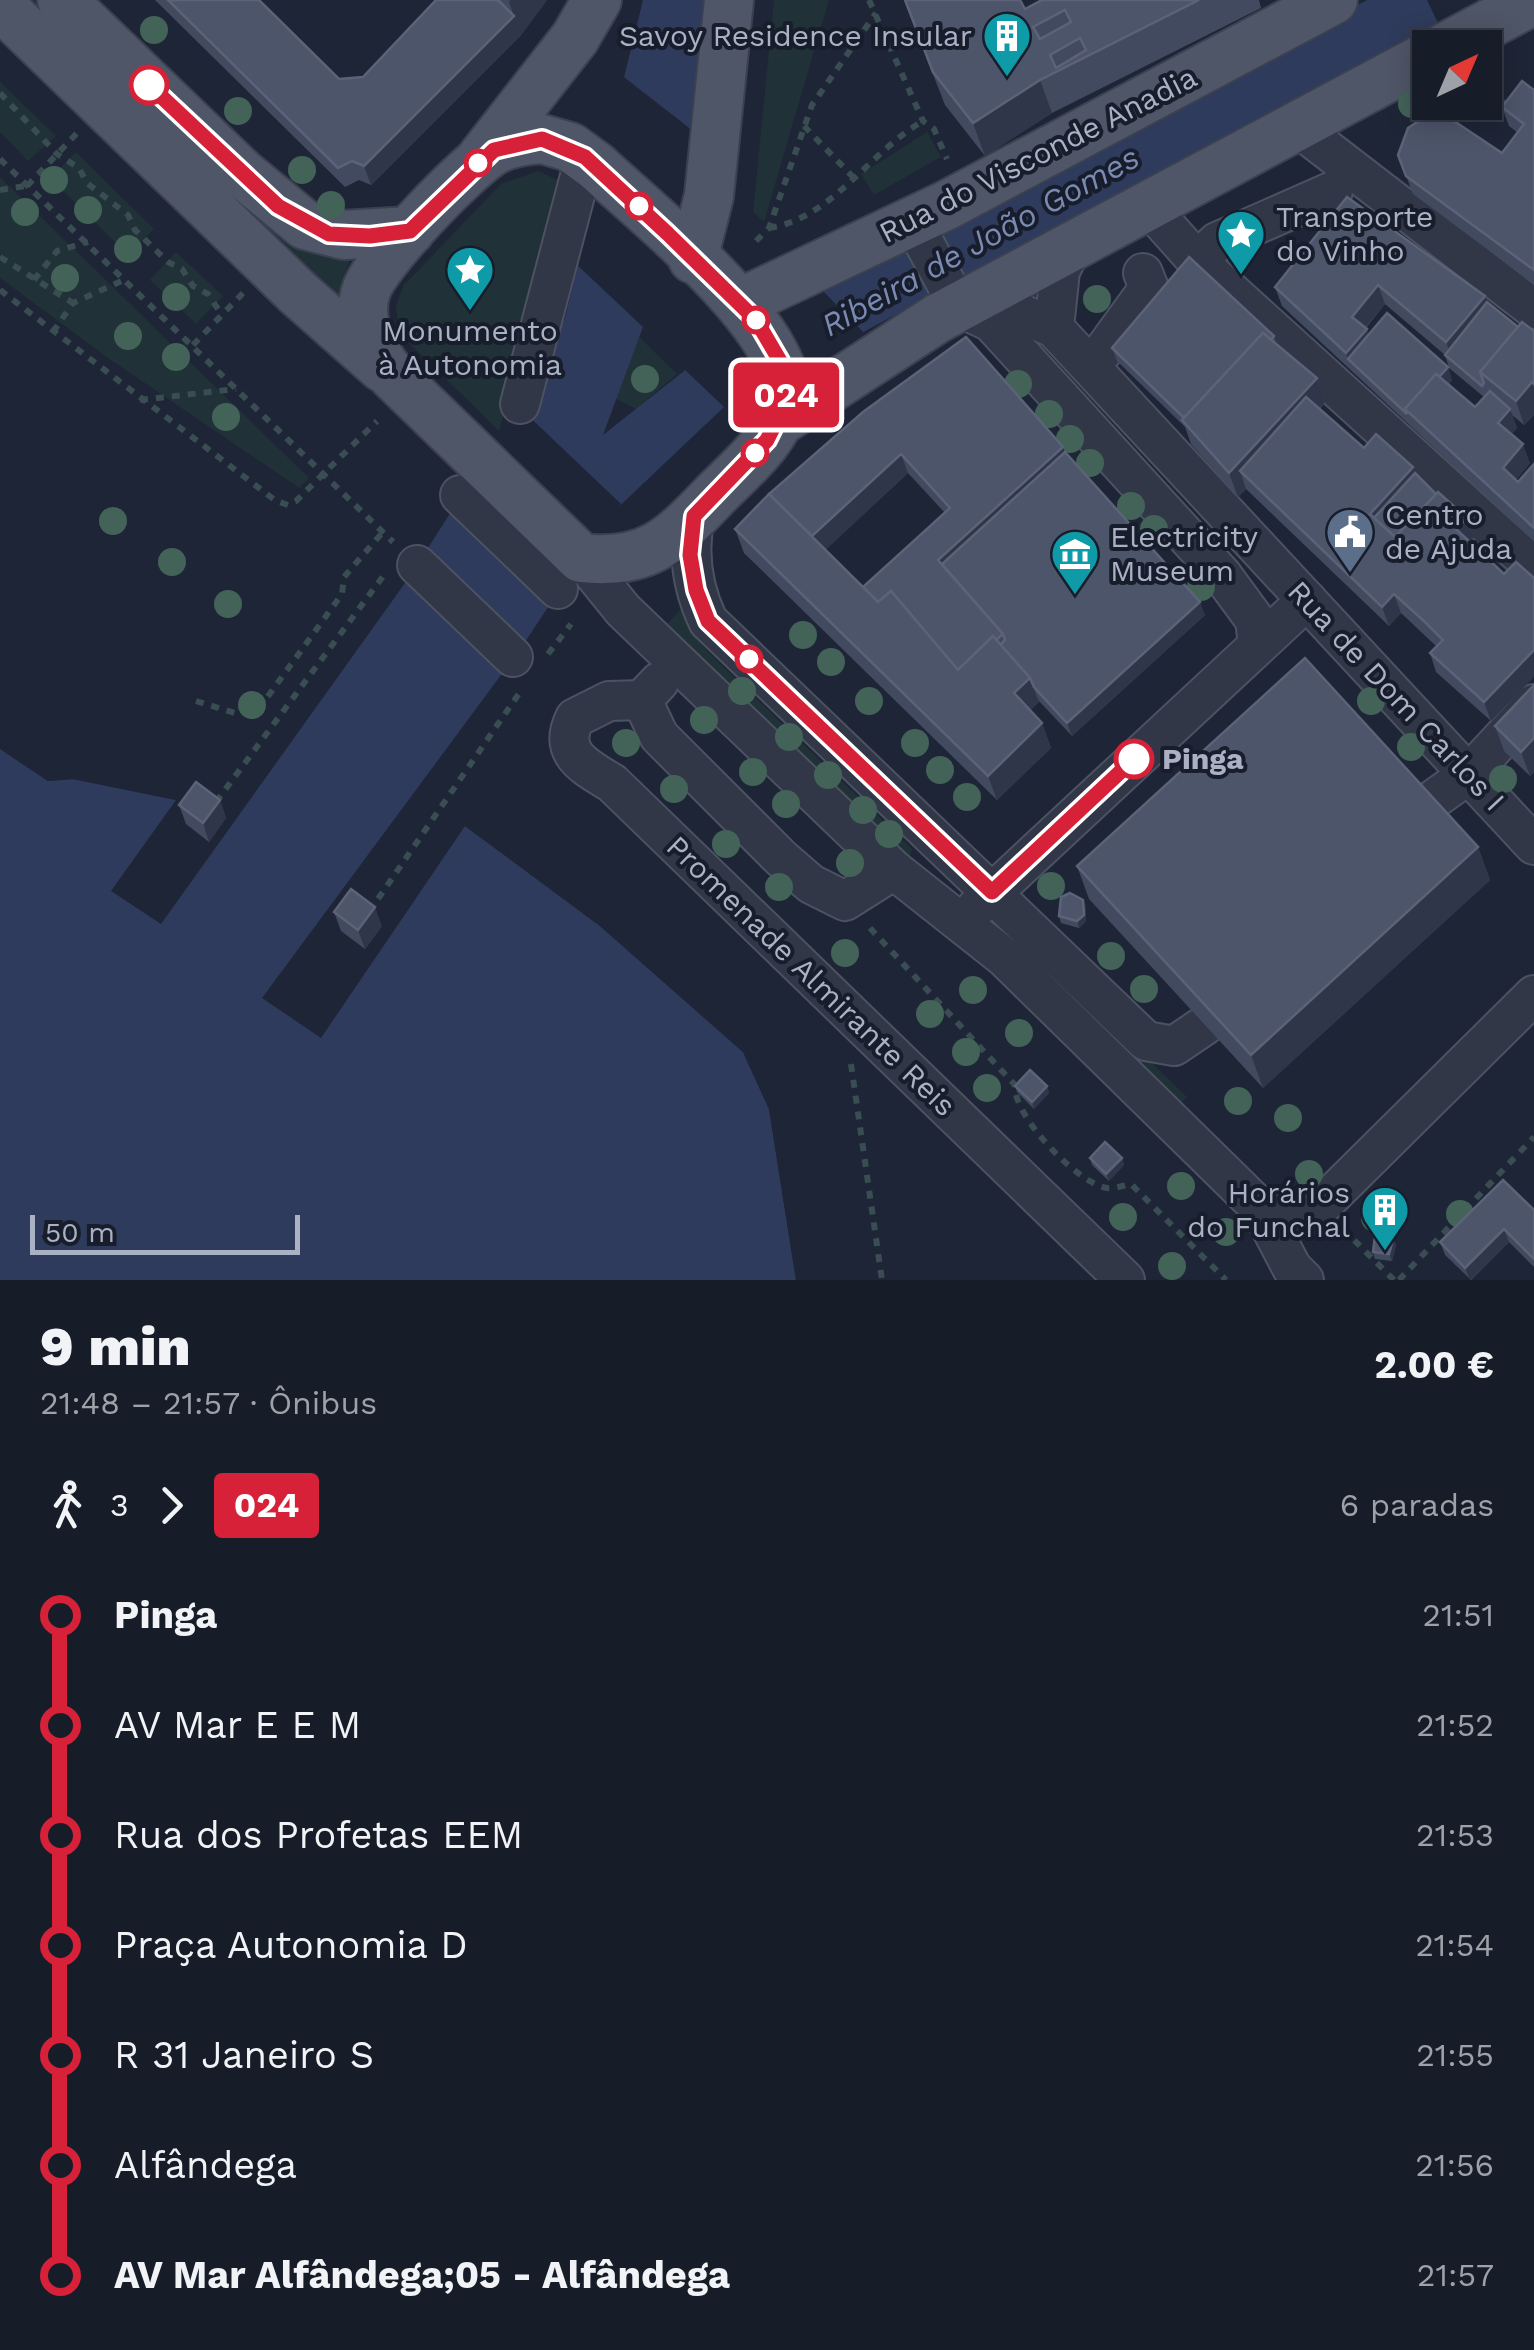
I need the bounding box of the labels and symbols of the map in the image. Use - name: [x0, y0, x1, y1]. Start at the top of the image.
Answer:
- building icon: Savoy Residence Insular: [981, 10, 1033, 78]
- place label: Savoy Residence Insular: [619, 18, 972, 53]
- north arrow: [1412, 30, 1502, 120]
- street label: Rua do Visconde Anadia: [873, 59, 1202, 250]
- unlabelled marker: [130, 66, 168, 104]
- water label: Ribeira de João Gomes: [815, 138, 1145, 344]
- unlabelled marker: [465, 150, 491, 176]
- unlabelled marker: [626, 193, 652, 219]
- place label: Transporte do Vinho: [1276, 199, 1433, 268]
- place icon: Transporte do Vinho: [1215, 208, 1267, 276]
- place icon: Monumento à Autonomia: [444, 244, 496, 312]
- unlabelled marker: [743, 307, 769, 333]
- place label: Monumento à Autonomia: [378, 313, 562, 382]
- line badge: 024: [728, 362, 844, 428]
- unlabelled marker: [742, 440, 768, 466]
- place label: Centro de Ajuda: [1385, 497, 1512, 566]
- public building icon: Centro de Ajuda: [1324, 506, 1376, 574]
- place label: Electricity Museum: [1110, 519, 1259, 588]
- museum icon: Electricity Museum: [1049, 528, 1101, 596]
- street label: Rua de Dom Carlos I: [1281, 574, 1512, 818]
- unlabelled marker: [736, 646, 762, 672]
- marker: Pinga: [1115, 740, 1153, 778]
- place label: Pinga: [1162, 741, 1244, 776]
- street label: Promenade Almirante Reis: [660, 828, 963, 1123]
- place label: Horários do Funchal: [1187, 1175, 1350, 1244]
- building icon: Horários do Funchal: [1359, 1184, 1411, 1252]
- scale bar: [30, 1210, 300, 1254]

